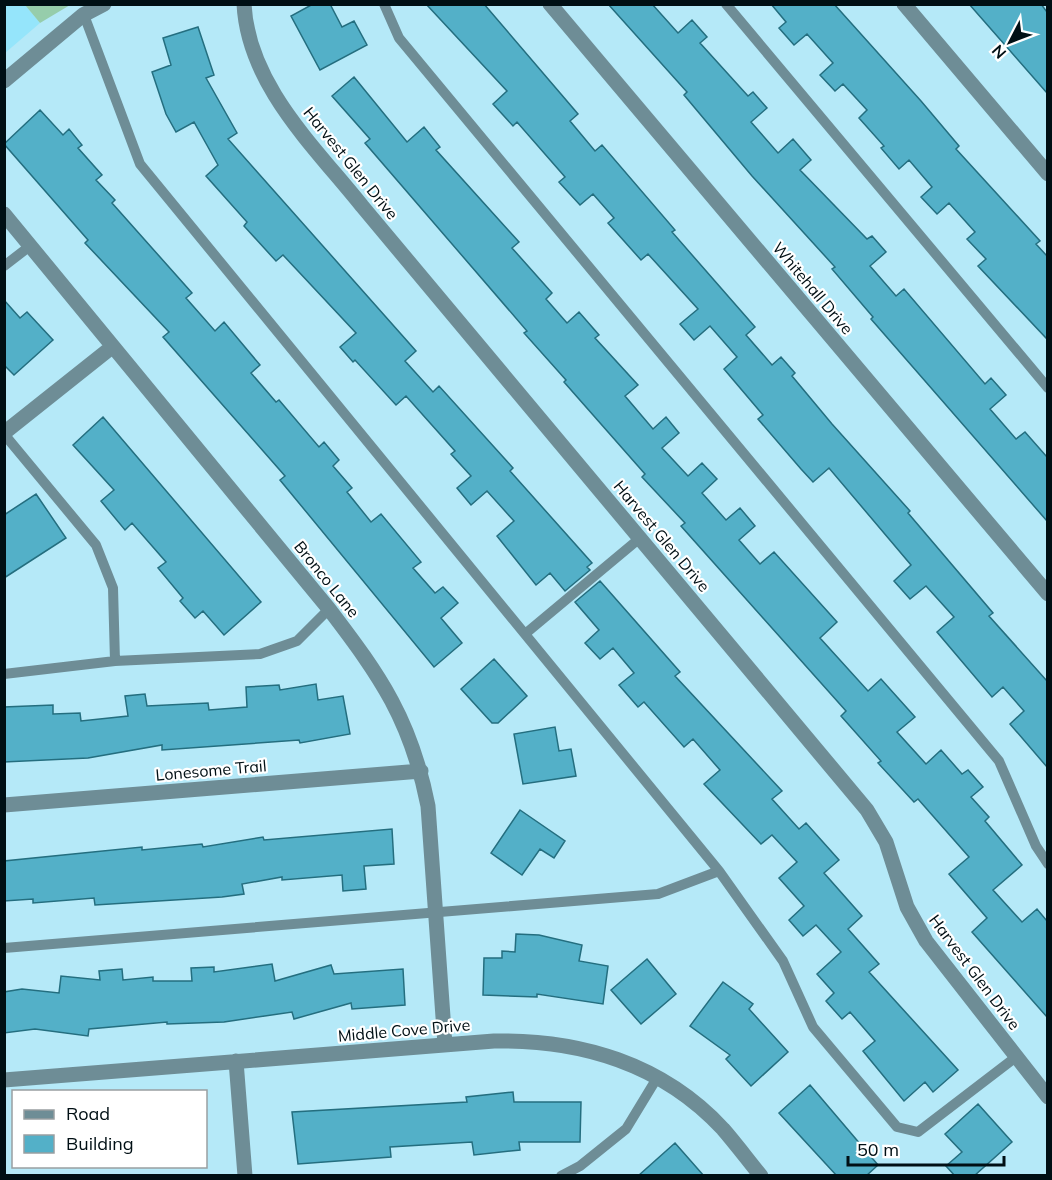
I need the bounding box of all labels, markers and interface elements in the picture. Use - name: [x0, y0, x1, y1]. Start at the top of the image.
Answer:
- north arrow: [980, 12, 1040, 72]
- text: N: [987, 41, 1010, 63]
- street label: Harvest Glen Drive: [299, 103, 403, 223]
- street label: Whitehall Drive: [768, 238, 858, 338]
- street label: Harvest Glen Drive: [610, 476, 714, 596]
- street label: Bronco Lane: [290, 537, 364, 621]
- street label: Lonesome Trail: [155, 755, 267, 785]
- street label: Harvest Glen Drive: [925, 910, 1025, 1034]
- street label: Middle Cove Drive: [337, 1014, 471, 1046]
- legend: [12, 1090, 207, 1168]
- text: Road: [66, 1102, 110, 1125]
- scale bar: [848, 1129, 1004, 1167]
- text: Building: [66, 1132, 134, 1155]
- text: 50 m: [857, 1138, 899, 1161]

